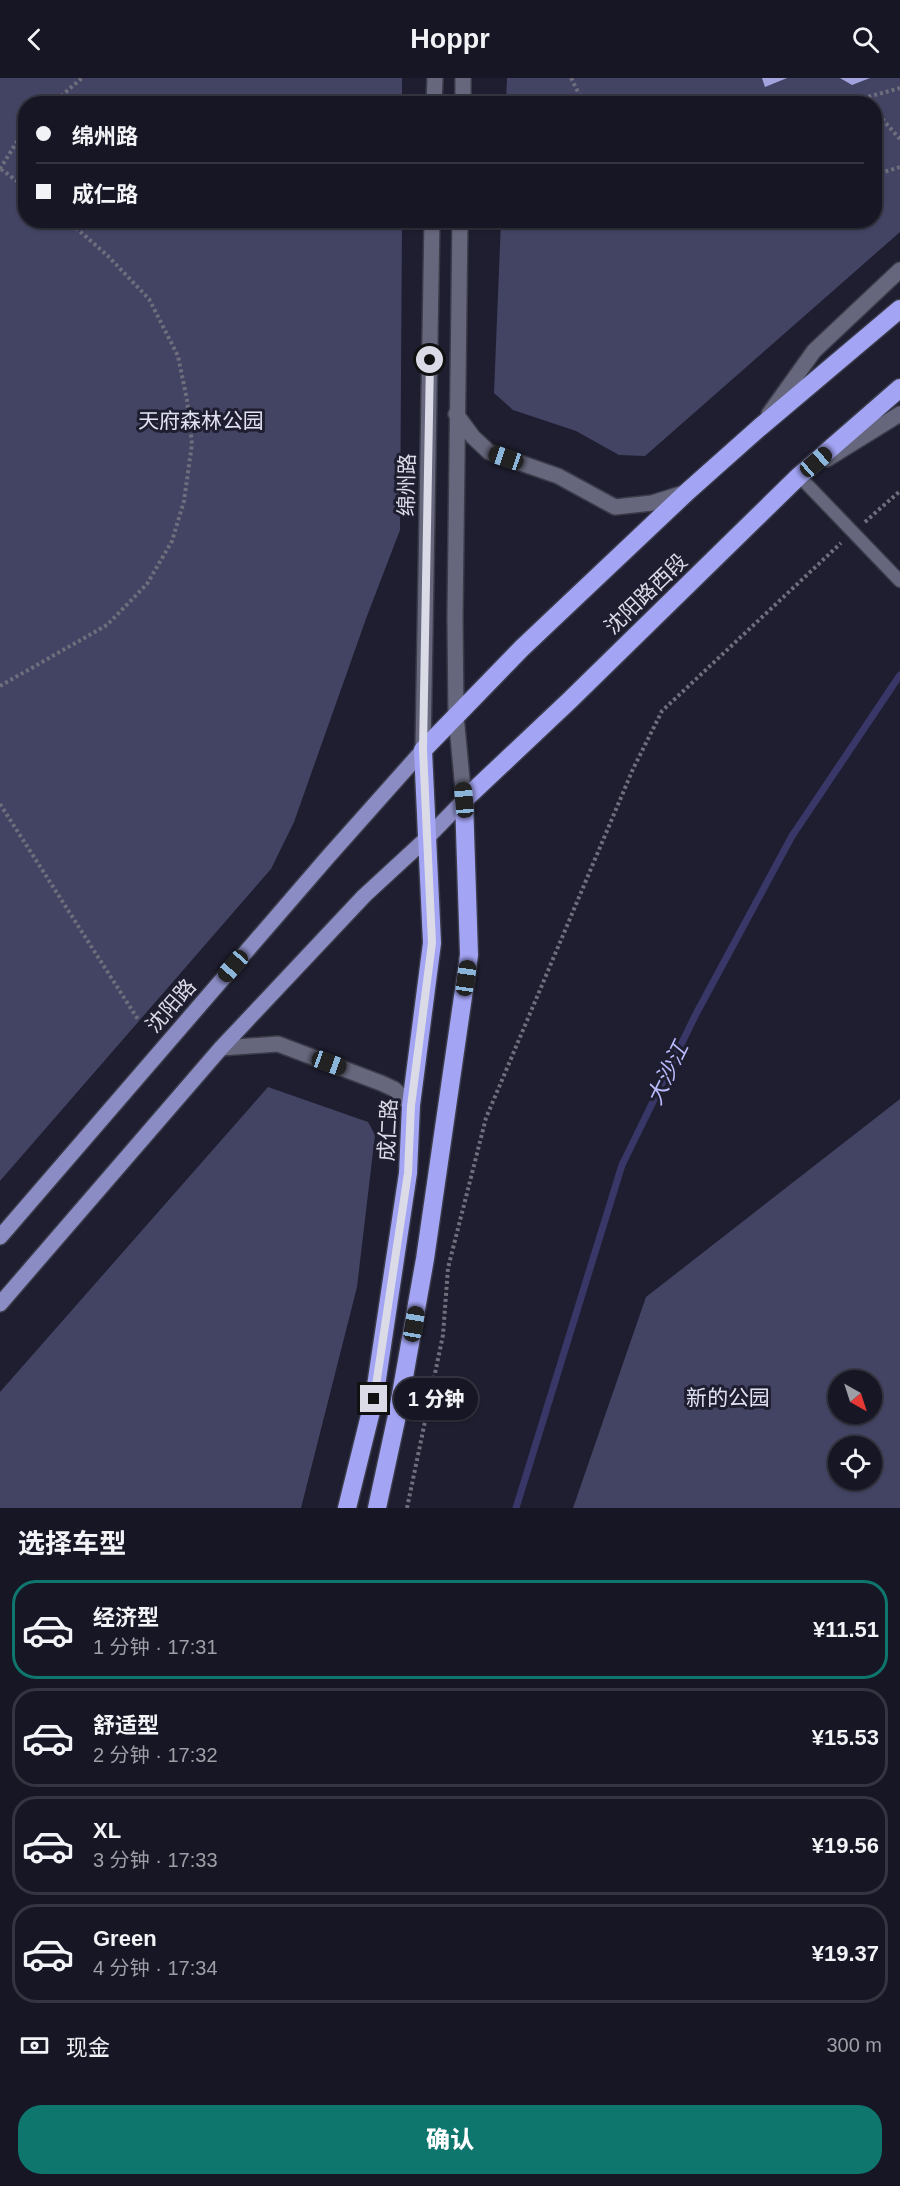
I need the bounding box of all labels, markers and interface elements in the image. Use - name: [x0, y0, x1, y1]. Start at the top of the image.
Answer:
- icon: back: [18, 23, 51, 56]
- icon: search: [849, 23, 882, 56]
- text: Hoppr: [410, 24, 490, 54]
- text: 绵州路: [72, 124, 138, 149]
- text: 成仁路: [72, 182, 138, 207]
- route start: [416, 346, 443, 373]
- park label: 天府森林公园: [138, 409, 264, 432]
- car: [797, 443, 835, 481]
- car: [486, 444, 526, 472]
- street label: 绵州路: [394, 453, 419, 517]
- street label: 沈阳路西段: [600, 549, 691, 638]
- car: [453, 781, 475, 819]
- car: [214, 947, 252, 985]
- car: [455, 959, 477, 997]
- street label: 沈阳路: [141, 974, 200, 1037]
- water label: 大沙江: [642, 1036, 694, 1108]
- car: [309, 1048, 349, 1078]
- street label: 成仁路: [374, 1098, 401, 1162]
- car: [402, 1305, 426, 1343]
- north arrow: [828, 1370, 882, 1424]
- map controls: [828, 1370, 882, 1490]
- callout: 1 分钟: [395, 1378, 479, 1420]
- route end: [360, 1385, 387, 1412]
- park label: 新的公园: [686, 1386, 770, 1409]
- text: 1 分钟: [408, 1388, 464, 1410]
- button: locate: [828, 1436, 882, 1490]
- text: 选择车型: [18, 1529, 126, 1559]
- icon: car: [21, 1603, 75, 1657]
- text: 经济型: [93, 1605, 159, 1630]
- text: ¥11.51: [813, 1617, 879, 1642]
- text: 1 分钟 · 17:31: [93, 1636, 218, 1658]
- icon: car: [21, 1711, 75, 1765]
- text: 舒适型: [93, 1713, 159, 1738]
- text: ¥15.53: [812, 1725, 879, 1750]
- text: 2 分钟 · 17:32: [93, 1744, 218, 1766]
- text: XL: [93, 1818, 121, 1843]
- icon: car: [21, 1819, 75, 1873]
- text: ¥19.56: [812, 1833, 879, 1858]
- text: 3 分钟 · 17:33: [93, 1849, 218, 1871]
- text: Green: [93, 1926, 157, 1951]
- icon: car: [21, 1927, 75, 1981]
- text: ¥19.37: [812, 1941, 879, 1966]
- text: 4 分钟 · 17:34: [93, 1957, 218, 1979]
- icon: cash: [18, 2029, 51, 2062]
- text: 300 m: [826, 2034, 882, 2056]
- text: 现金: [66, 2035, 110, 2060]
- button: 确认: [18, 2105, 882, 2174]

